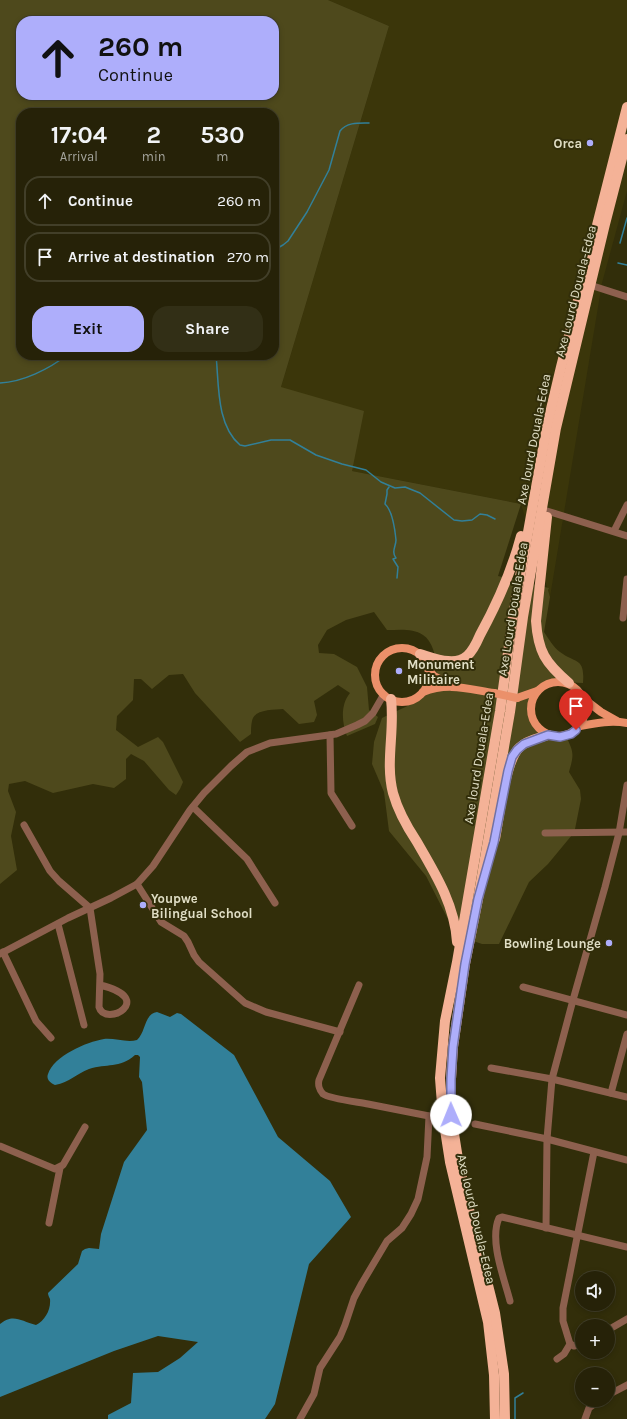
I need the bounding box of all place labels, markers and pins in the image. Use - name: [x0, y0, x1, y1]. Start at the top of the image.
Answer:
- place label: Orca: [554, 136, 582, 151]
- marker: Orca: [585, 138, 595, 148]
- place label: Monument Militaire: [407, 657, 474, 687]
- marker: Monument Militaire: [394, 666, 404, 676]
- pin: [559, 689, 593, 730]
- place label: Youpwe Bilingual School: [151, 891, 253, 921]
- marker: Youpwe Bilingual School: [138, 900, 148, 910]
- place label: Bowling Lounge: [504, 936, 601, 951]
- marker: Bowling Lounge: [604, 938, 614, 948]

